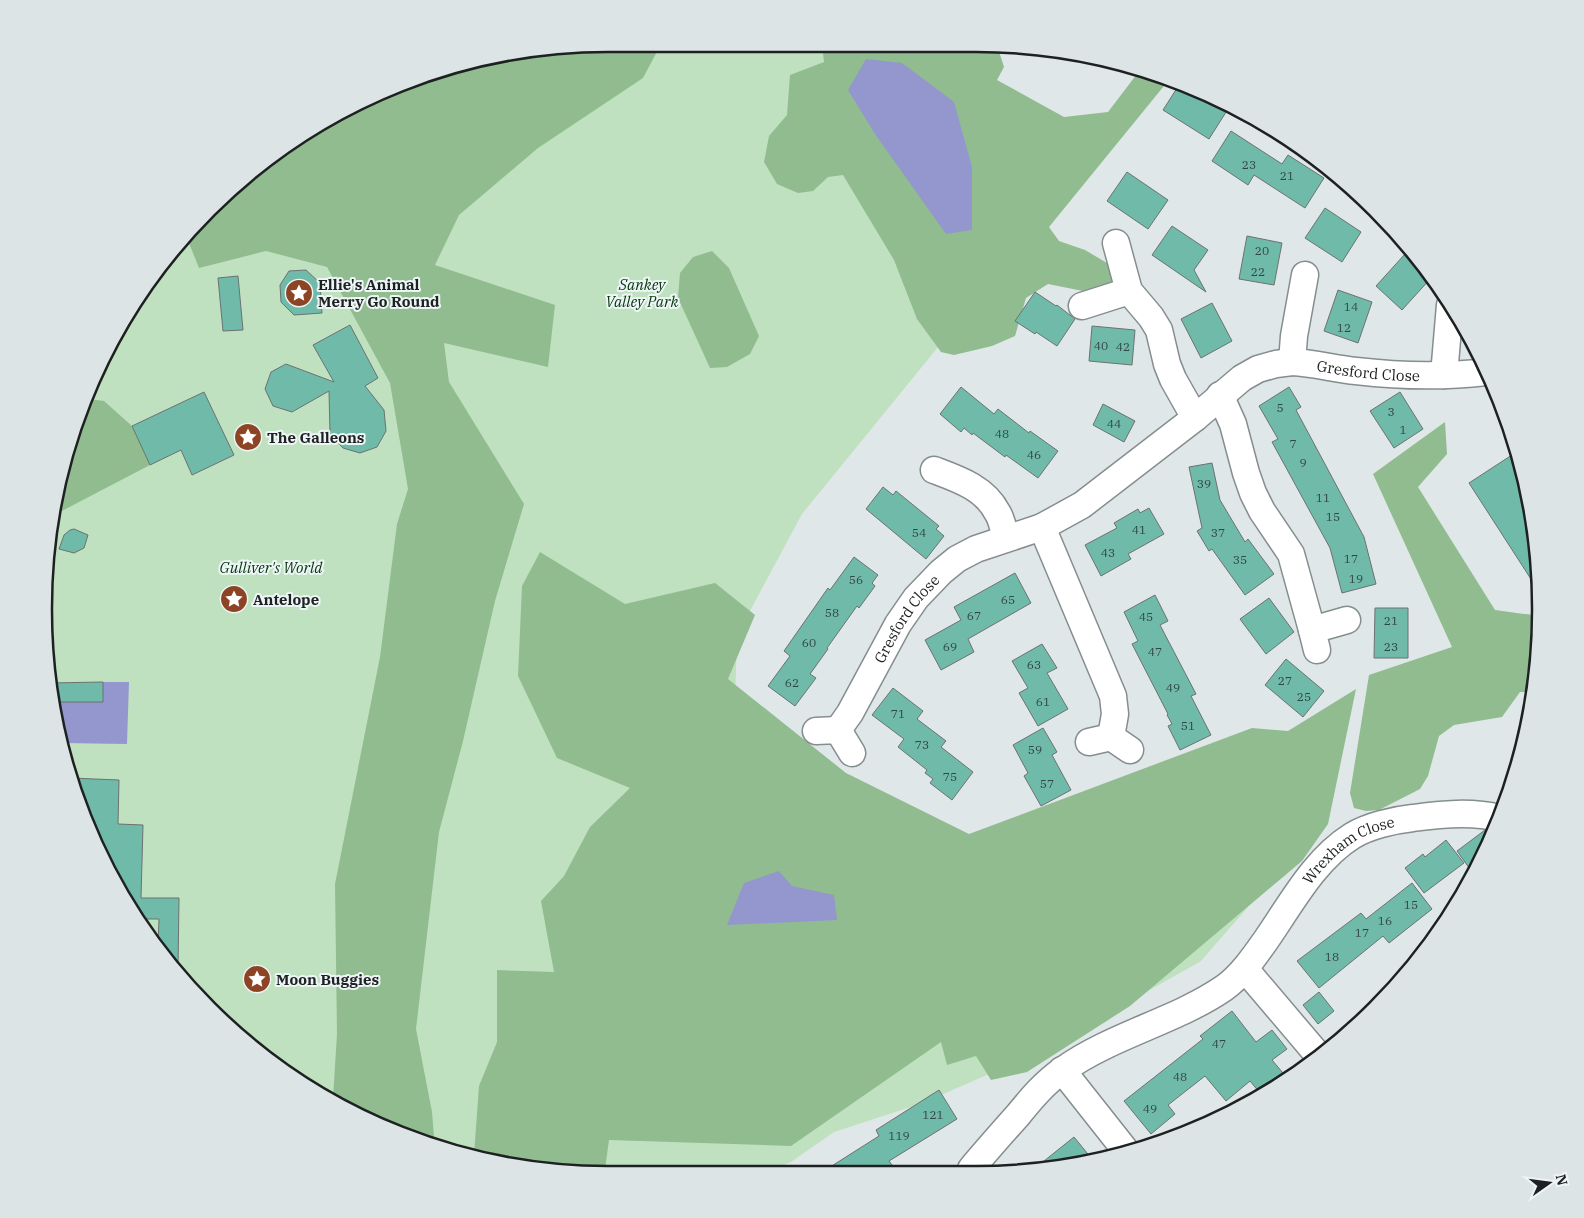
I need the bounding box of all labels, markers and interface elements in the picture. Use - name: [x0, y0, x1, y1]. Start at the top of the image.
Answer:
- house number: 23: [1242, 157, 1256, 172]
- house number: 21: [1280, 168, 1294, 183]
- house number: 20: [1255, 243, 1269, 258]
- house number: 22: [1251, 264, 1265, 279]
- place label: Ellie's Animal Merry Go Round: [318, 275, 440, 311]
- park label: Sankey Valley Park: [606, 275, 678, 311]
- place icon: Ellie's Animal Merry Go Round: [284, 278, 314, 308]
- house number: 14: [1344, 299, 1358, 314]
- house number: 12: [1337, 320, 1351, 335]
- house number: 40: [1094, 338, 1108, 353]
- house number: 42: [1116, 339, 1130, 354]
- street label: Gresford Close: [1315, 355, 1420, 385]
- house number: 5: [1276, 400, 1284, 415]
- house number: 3: [1387, 404, 1395, 419]
- house number: 44: [1107, 416, 1121, 431]
- place icon: The Galleons: [233, 422, 263, 452]
- house number: 1: [1399, 422, 1407, 437]
- house number: 48: [995, 426, 1009, 441]
- place label: The Galleons: [267, 428, 364, 447]
- house number: 7: [1289, 436, 1297, 451]
- house number: 46: [1027, 447, 1041, 462]
- house number: 9: [1299, 455, 1307, 470]
- house number: 39: [1197, 476, 1211, 491]
- house number: 11: [1316, 490, 1330, 505]
- house number: 15: [1326, 509, 1340, 524]
- house number: 41: [1132, 522, 1146, 537]
- house number: 54: [912, 525, 926, 540]
- house number: 37: [1211, 525, 1225, 540]
- house number: 43: [1101, 545, 1115, 560]
- house number: 17: [1344, 551, 1358, 566]
- house number: 35: [1233, 552, 1247, 567]
- park label: Gulliver's World: [220, 558, 323, 577]
- street label: Gresford Close: [869, 570, 943, 666]
- house number: 19: [1349, 571, 1363, 586]
- house number: 56: [849, 572, 863, 587]
- place icon: Antelope: [219, 584, 249, 614]
- place label: Antelope: [253, 590, 319, 609]
- house number: 65: [1001, 592, 1015, 607]
- house number: 58: [825, 605, 839, 620]
- house number: 67: [967, 608, 981, 623]
- house number: 45: [1139, 609, 1153, 624]
- house number: 21: [1384, 613, 1398, 628]
- house number: 60: [802, 635, 816, 650]
- house number: 69: [943, 639, 957, 654]
- house number: 23: [1384, 639, 1398, 654]
- house number: 47: [1148, 644, 1162, 659]
- house number: 63: [1027, 657, 1041, 672]
- house number: 27: [1278, 673, 1292, 688]
- house number: 62: [785, 675, 799, 690]
- house number: 49: [1166, 680, 1180, 695]
- house number: 25: [1297, 689, 1311, 704]
- house number: 61: [1036, 694, 1050, 709]
- house number: 71: [891, 706, 905, 721]
- house number: 51: [1181, 718, 1195, 733]
- house number: 73: [915, 737, 929, 752]
- house number: 59: [1028, 742, 1042, 757]
- house number: 75: [943, 769, 957, 784]
- house number: 57: [1040, 776, 1054, 791]
- street label: Wrexham Close: [1298, 812, 1396, 888]
- house number: 15: [1404, 897, 1418, 912]
- house number: 16: [1378, 913, 1392, 928]
- house number: 17: [1355, 925, 1369, 940]
- house number: 18: [1325, 949, 1339, 964]
- place icon: Moon Buggies: [242, 964, 272, 994]
- place label: Moon Buggies: [276, 970, 379, 989]
- house number: 47: [1212, 1036, 1226, 1051]
- house number: 48: [1173, 1069, 1187, 1084]
- house number: 49: [1143, 1101, 1157, 1116]
- house number: 121: [922, 1107, 944, 1122]
- house number: 119: [888, 1128, 910, 1143]
- north arrow: [1524, 1158, 1574, 1208]
- text: N: [1552, 1172, 1572, 1187]

